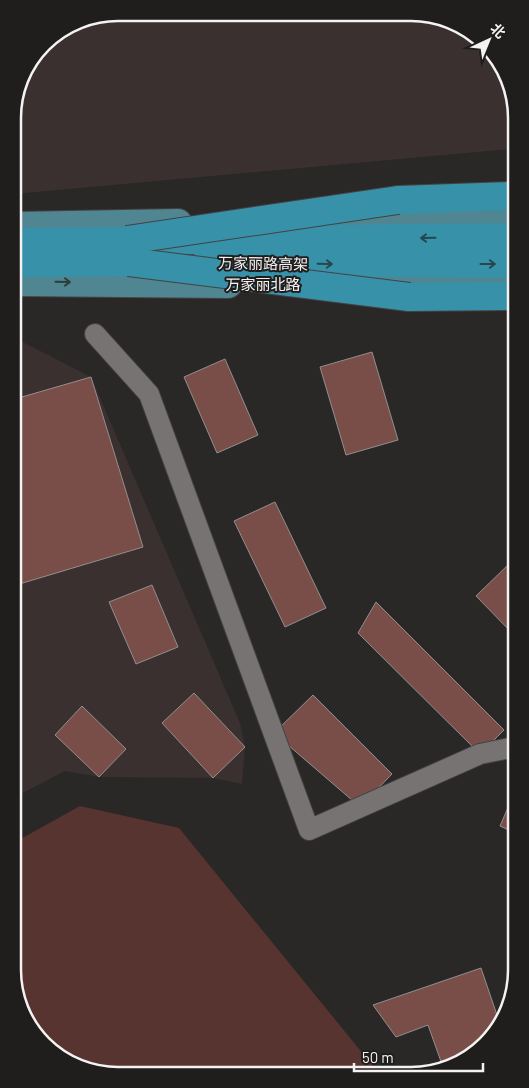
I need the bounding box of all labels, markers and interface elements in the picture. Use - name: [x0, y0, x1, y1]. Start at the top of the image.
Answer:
- north arrow: [464, 15, 514, 65]
- text: 北: [487, 19, 509, 41]
- one-way arrow: [420, 233, 436, 243]
- street label: 万家丽路高架: [218, 253, 308, 273]
- one-way arrow: [317, 259, 333, 269]
- one-way arrow: [480, 259, 496, 269]
- street label: 万家丽北路: [225, 275, 301, 293]
- one-way arrow: [54, 277, 71, 287]
- scale bar: [354, 1040, 483, 1072]
- text: 50 m: [362, 1048, 394, 1066]

